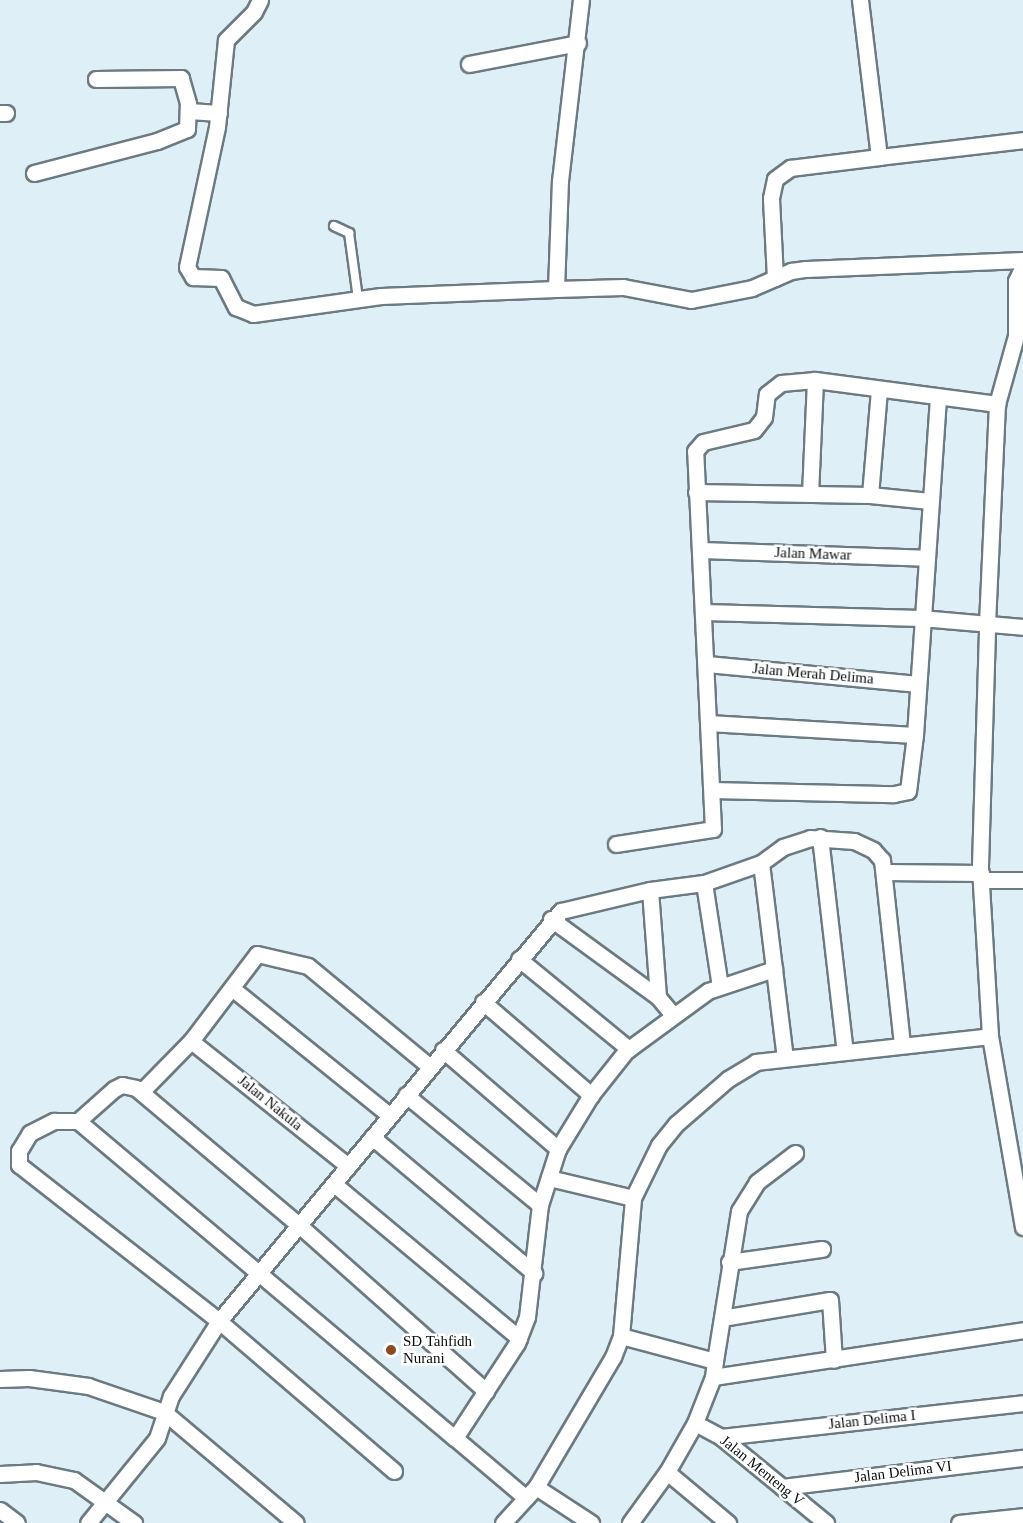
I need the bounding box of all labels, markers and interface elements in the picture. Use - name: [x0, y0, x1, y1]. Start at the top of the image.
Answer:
- street label: Jalan Mawar: [774, 544, 852, 564]
- street label: Jalan Merah Delima: [752, 660, 874, 688]
- street label: Jalan Nakula: [234, 1071, 306, 1135]
- place label: SD Tahfidh Nurani: [403, 1332, 472, 1367]
- marker: SD Tahfidh Nurani: [384, 1343, 398, 1357]
- street label: Jalan Delima I: [828, 1406, 916, 1434]
- street label: Jalan Menteng V: [717, 1432, 807, 1510]
- street label: Jalan Delima VI: [853, 1457, 953, 1487]

